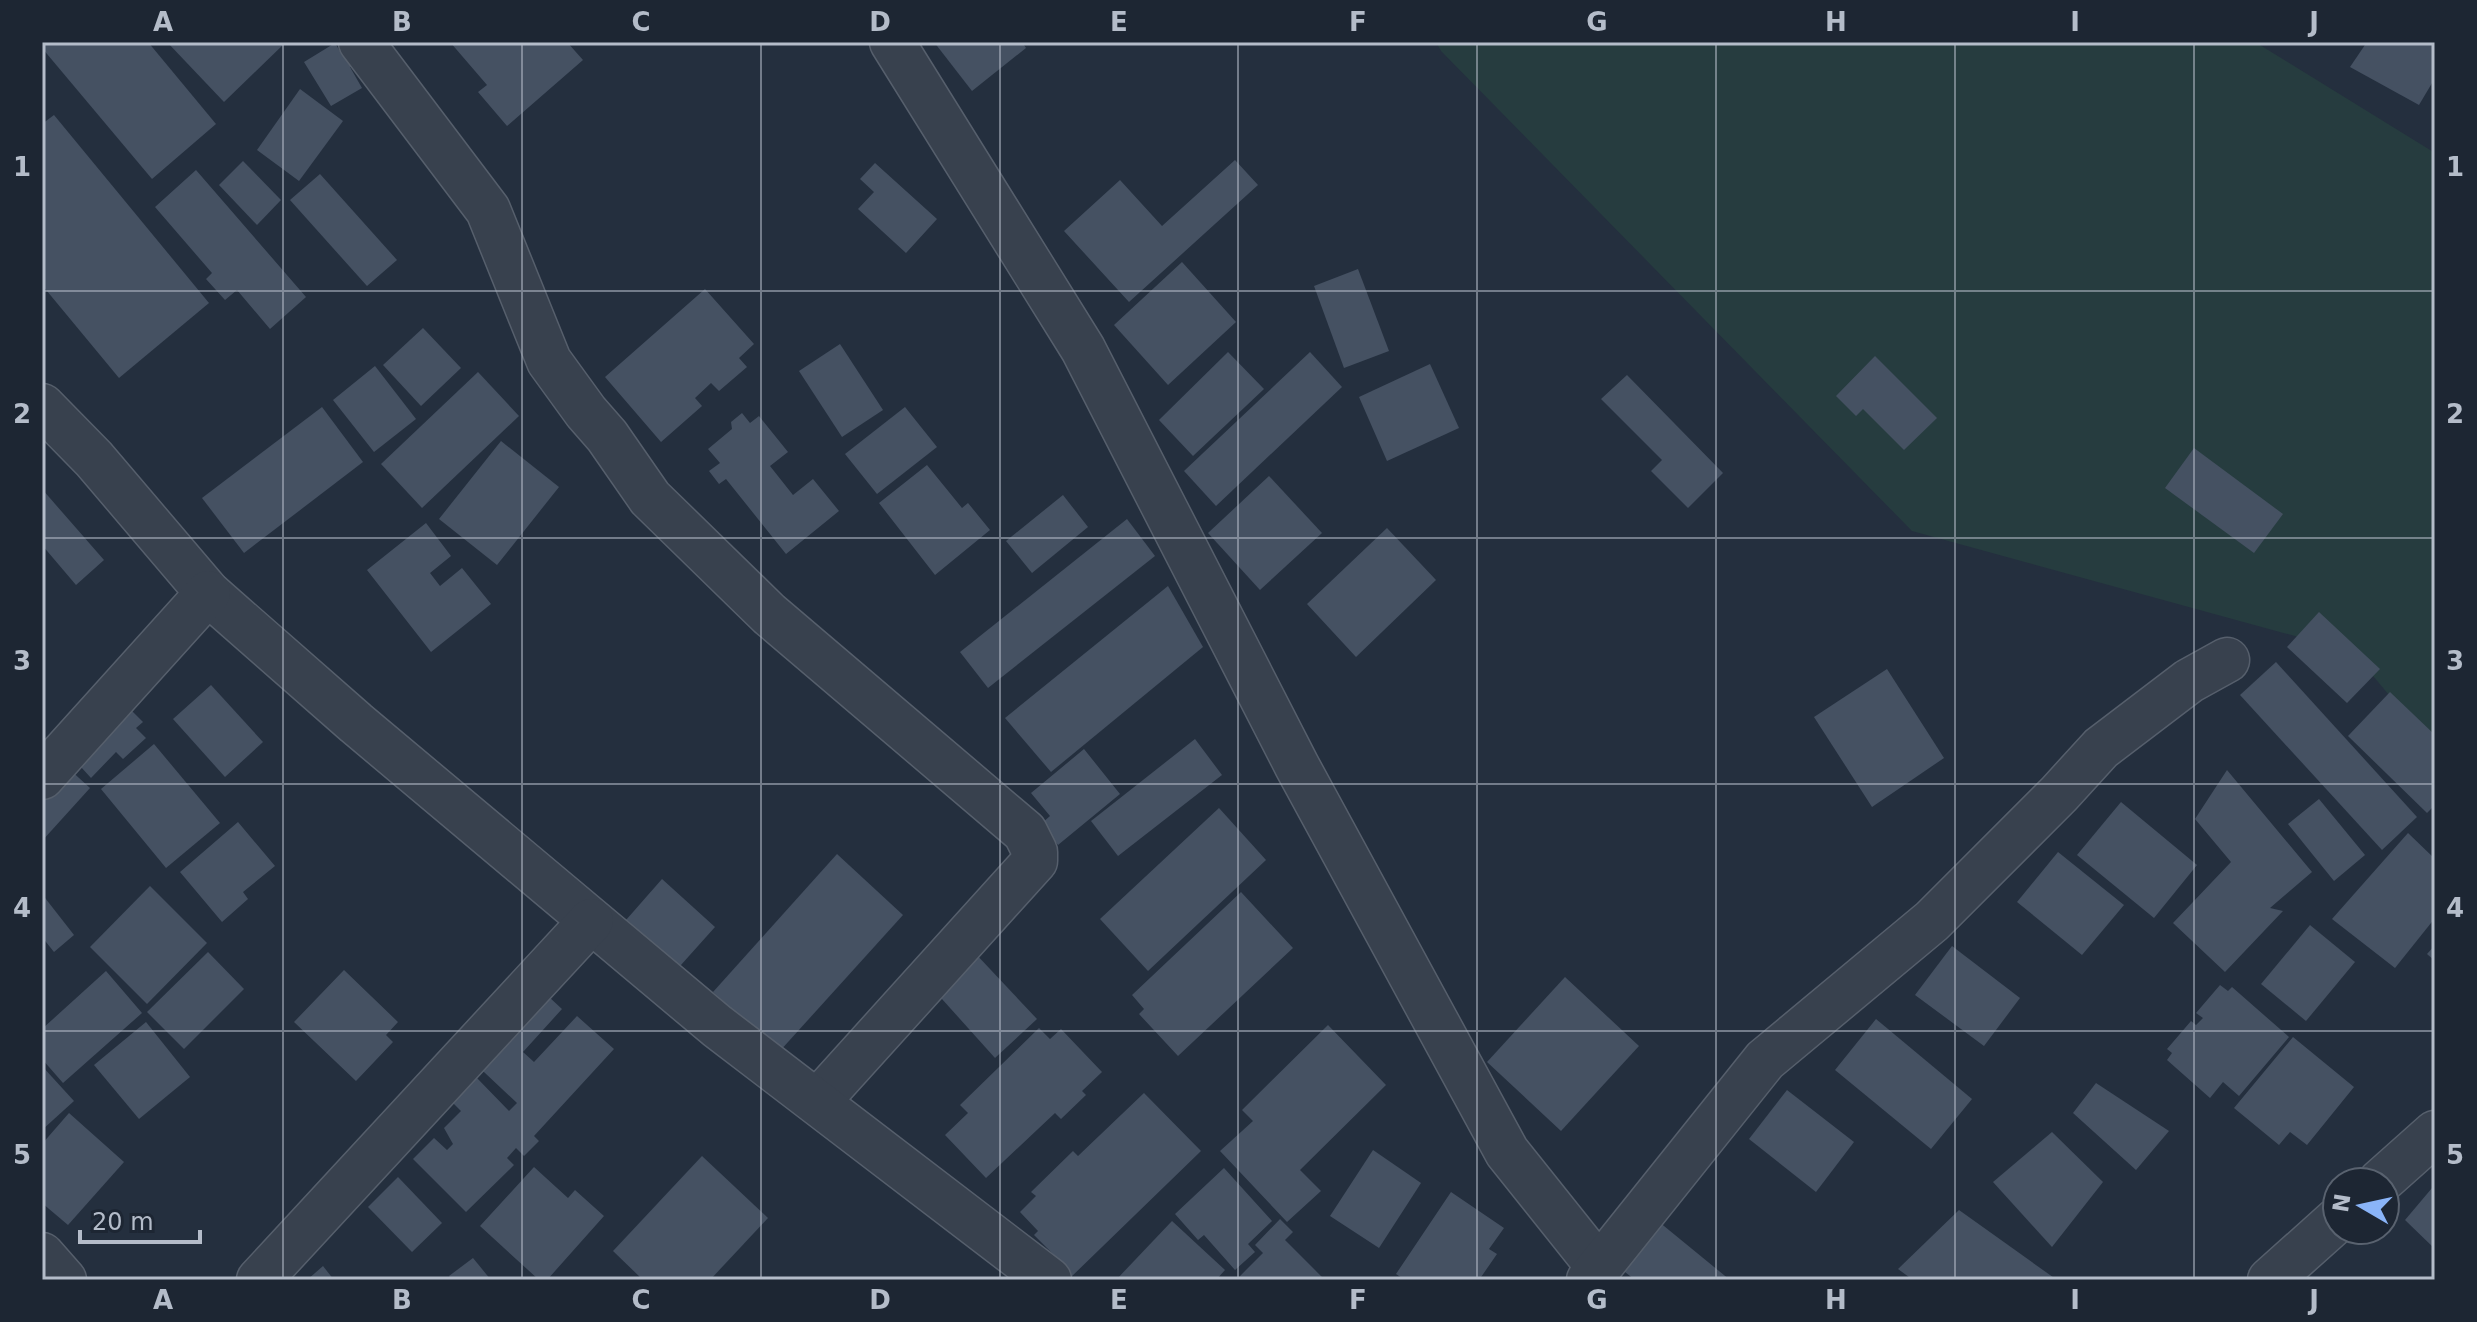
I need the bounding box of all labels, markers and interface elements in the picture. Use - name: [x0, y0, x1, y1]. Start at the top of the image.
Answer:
- text: A: [153, 7, 173, 37]
- text: B: [392, 7, 412, 37]
- text: C: [631, 7, 651, 37]
- text: D: [869, 7, 891, 37]
- text: E: [1110, 7, 1128, 37]
- text: F: [1349, 7, 1367, 37]
- text: G: [1586, 7, 1608, 37]
- text: H: [1825, 7, 1847, 37]
- text: I: [2070, 7, 2080, 37]
- text: J: [2307, 7, 2319, 37]
- text: 1: [13, 152, 31, 182]
- text: 1: [2446, 152, 2464, 182]
- text: 2: [13, 399, 31, 429]
- text: 2: [2446, 399, 2464, 429]
- text: 3: [13, 646, 31, 676]
- text: 3: [2446, 646, 2464, 676]
- text: 4: [13, 893, 31, 923]
- text: 4: [2446, 893, 2464, 923]
- text: 5: [13, 1140, 31, 1170]
- text: 5: [2446, 1140, 2464, 1170]
- north arrow: [2321, 1166, 2401, 1246]
- text: N: [2328, 1192, 2356, 1214]
- scale bar: [80, 1194, 200, 1244]
- text: 20 m: [92, 1208, 154, 1236]
- text: A: [153, 1285, 173, 1315]
- text: B: [392, 1285, 412, 1315]
- text: C: [631, 1285, 651, 1315]
- text: D: [869, 1285, 891, 1315]
- text: E: [1110, 1285, 1128, 1315]
- text: F: [1349, 1285, 1367, 1315]
- text: G: [1586, 1285, 1608, 1315]
- text: H: [1825, 1285, 1847, 1315]
- text: I: [2070, 1285, 2080, 1315]
- text: J: [2307, 1285, 2319, 1315]

